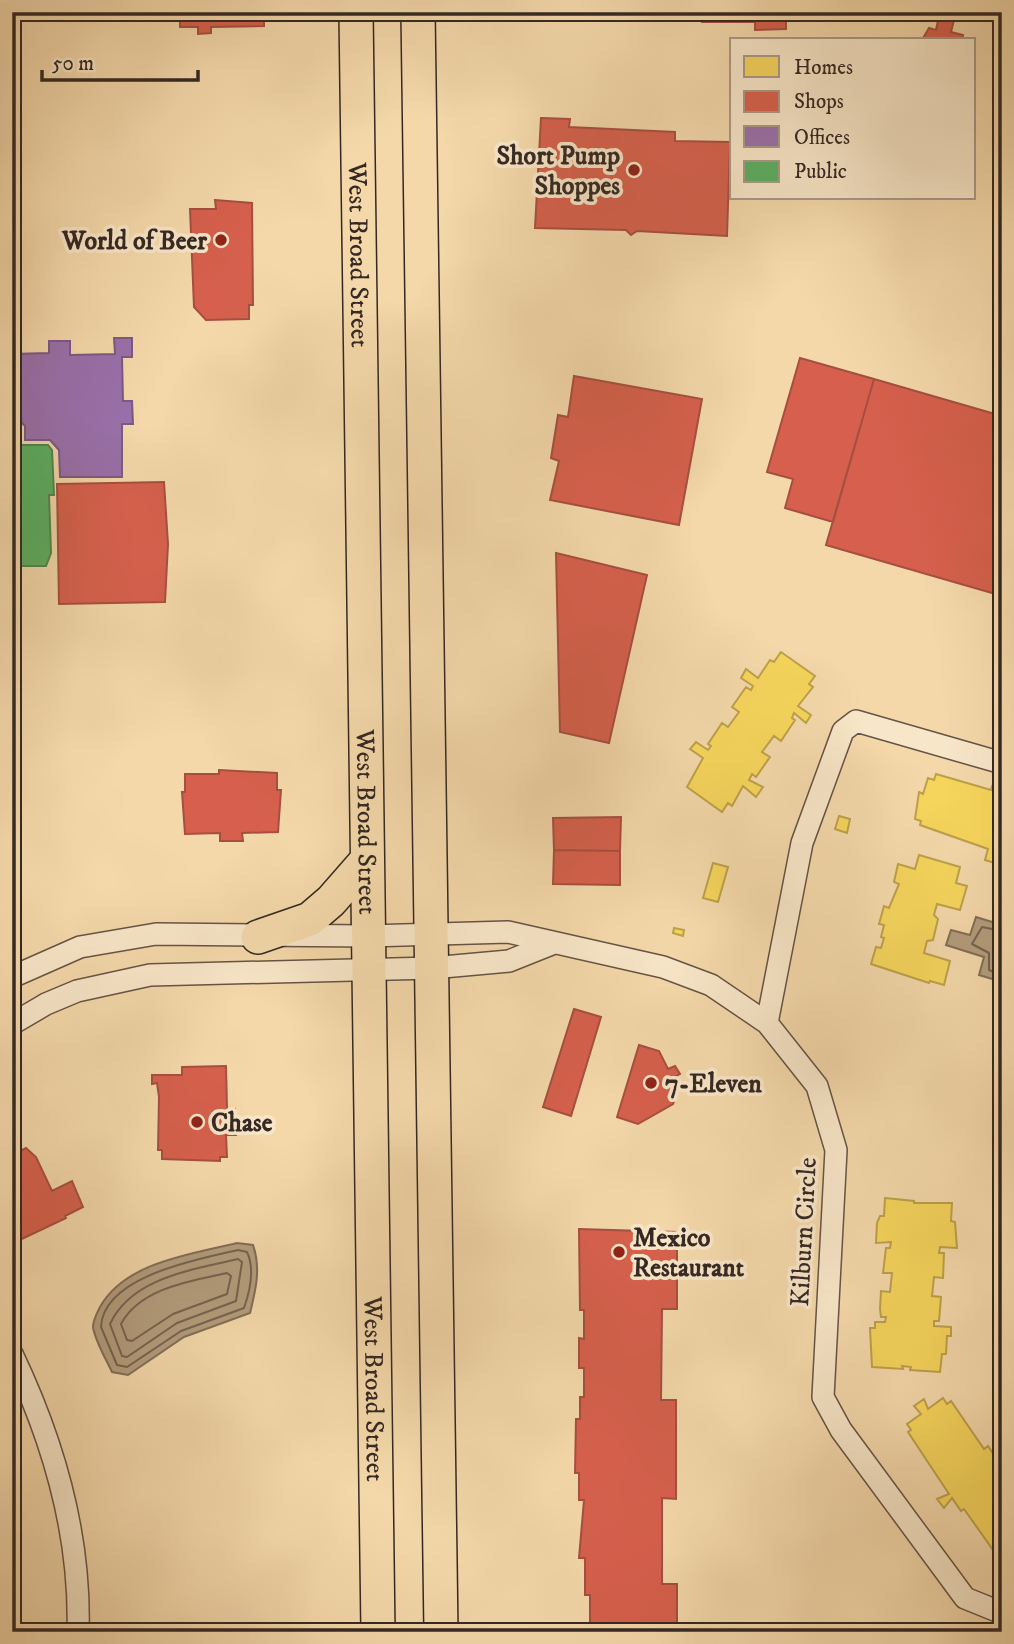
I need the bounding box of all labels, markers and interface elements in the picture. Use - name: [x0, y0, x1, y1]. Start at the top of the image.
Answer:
- scale bar: [42, 38, 198, 82]
- legend: [730, 38, 976, 200]
- text: 50 m: [52, 51, 94, 77]
- text: Homes: [794, 55, 853, 81]
- text: Shops: [794, 89, 844, 115]
- text: Offices: [794, 125, 850, 151]
- place label: Short Pump Shoppes: [496, 140, 620, 203]
- text: Public: [794, 159, 847, 185]
- street label: West Broad Street: [340, 161, 376, 348]
- marker: Short Pump Shoppes: [626, 162, 642, 178]
- place label: World of Beer: [61, 225, 207, 258]
- marker: World of Beer: [213, 232, 229, 248]
- street label: West Broad Street: [348, 728, 383, 915]
- place label: 7-Eleven: [665, 1068, 762, 1101]
- marker: 7-Eleven: [643, 1075, 659, 1091]
- place label: Chase: [211, 1107, 273, 1140]
- marker: Chase: [189, 1114, 205, 1130]
- street label: Kilburn Circle: [784, 1157, 825, 1308]
- place label: Mexico Restaurant: [633, 1222, 745, 1285]
- marker: Mexico Restaurant: [611, 1244, 627, 1260]
- street label: West Broad Street: [355, 1295, 391, 1482]

